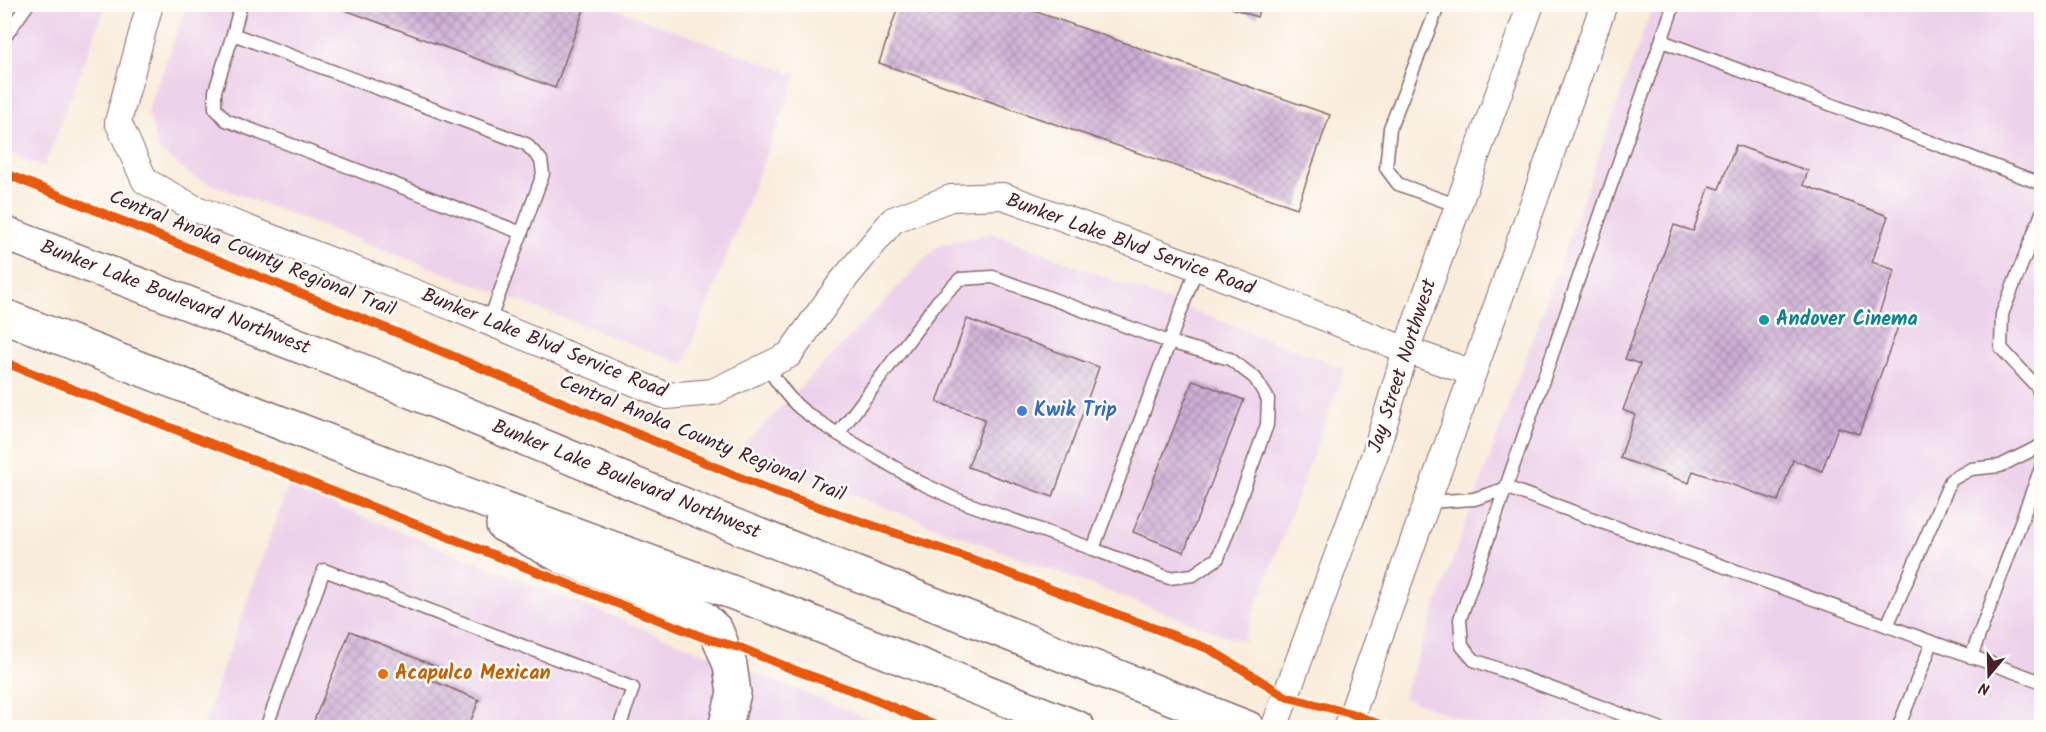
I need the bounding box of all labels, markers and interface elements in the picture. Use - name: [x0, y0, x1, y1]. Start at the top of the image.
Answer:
- street label: Central Anoka County Regional Trail: [104, 182, 400, 326]
- street label: Bunker Lake Blvd Service Road: [1001, 185, 1260, 305]
- street label: Bunker Lake Boulevard Northwest: [35, 232, 315, 364]
- street label: Jay Street Northwest: [1360, 275, 1446, 457]
- street label: Bunker Lake Blvd Service Road: [416, 280, 673, 408]
- place label: Andover Cinema: [1776, 304, 1918, 336]
- marker: Andover Cinema: [1757, 313, 1771, 327]
- street label: Central Anoka County Regional Trail: [554, 367, 850, 511]
- place label: Kwik Trip: [1034, 395, 1117, 427]
- marker: Kwik Trip: [1015, 404, 1029, 418]
- street label: Bunker Lake Boulevard Northwest: [487, 411, 765, 549]
- north arrow: [1959, 645, 2019, 705]
- place label: Acapulco Mexican: [395, 658, 551, 690]
- marker: Acapulco Mexican: [376, 667, 390, 681]
- text: N: [1976, 674, 1993, 701]

